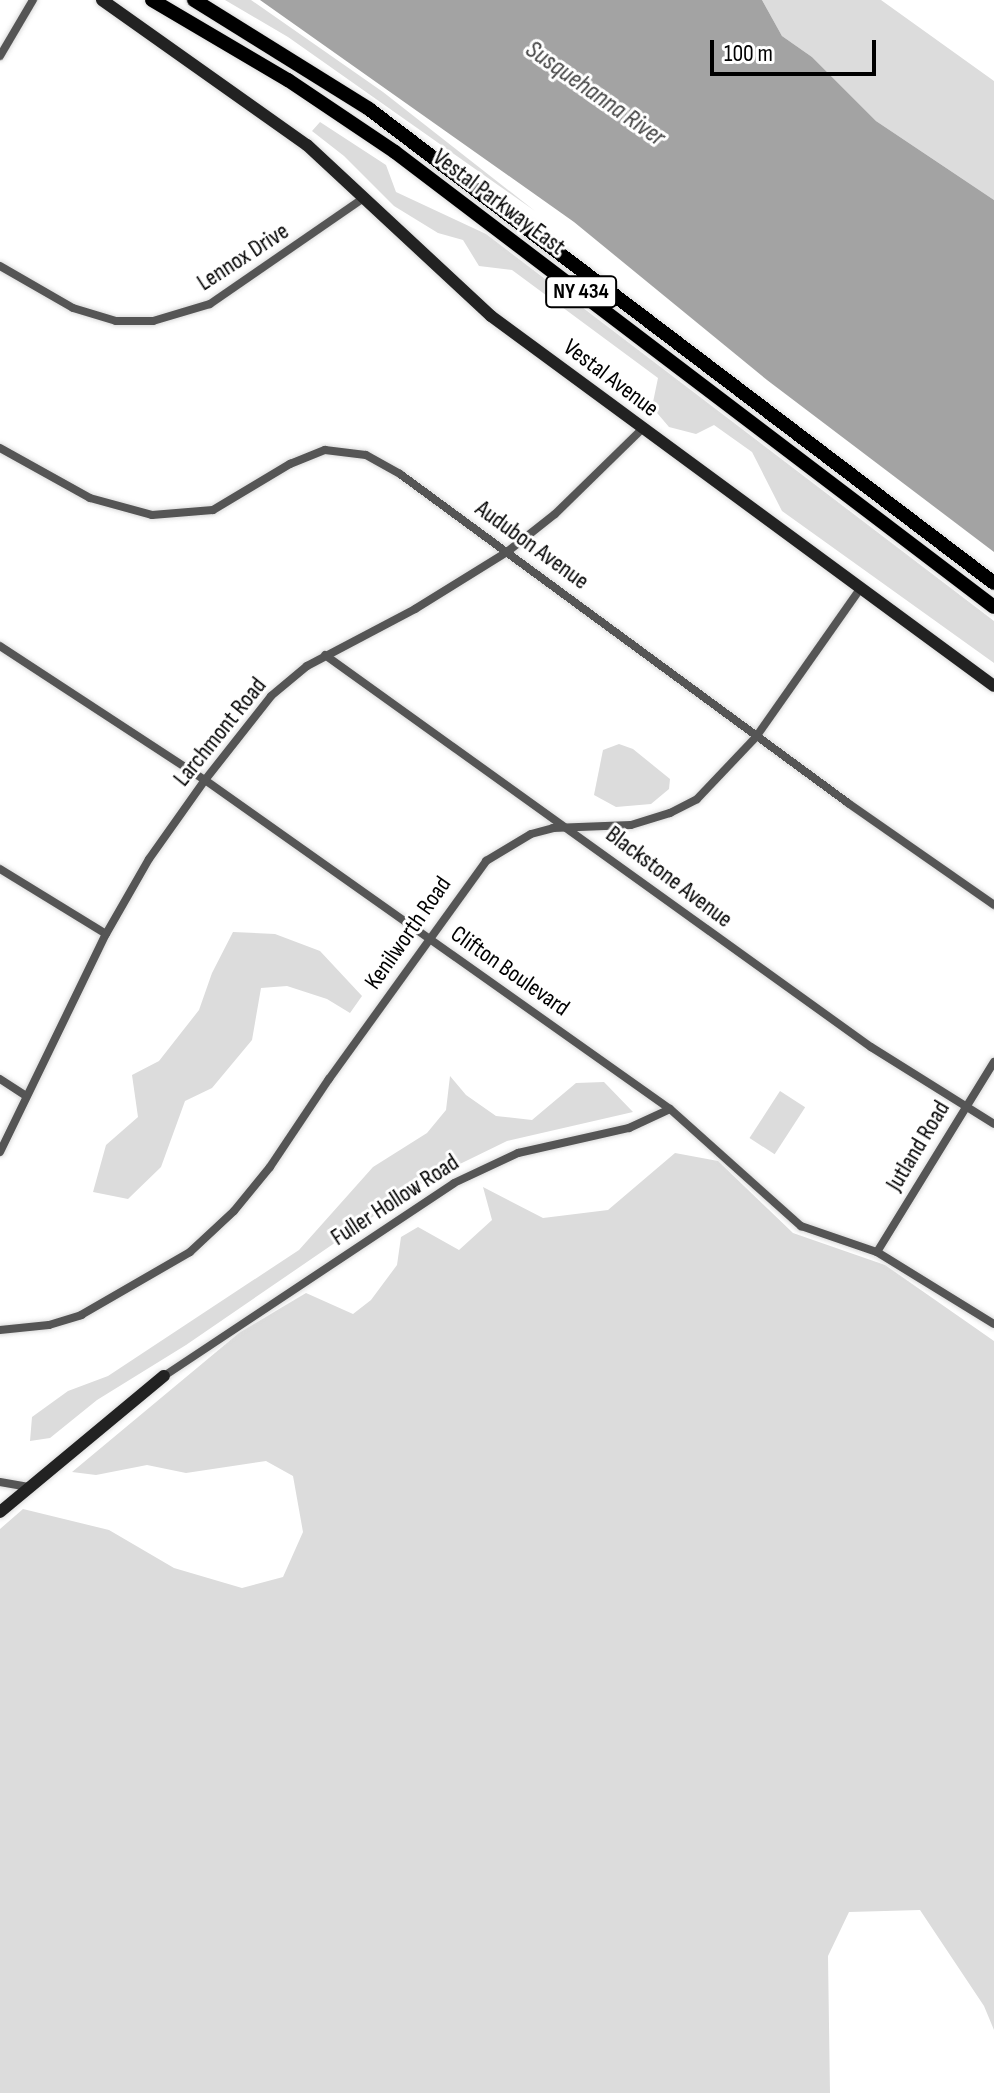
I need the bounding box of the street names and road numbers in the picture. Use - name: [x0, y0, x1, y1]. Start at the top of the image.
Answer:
- street label: Vestal Parkway East: [427, 143, 571, 261]
- street label: Lennox Drive: [192, 217, 294, 297]
- road number: NY 434: [545, 274, 617, 310]
- street label: Vestal Avenue: [558, 333, 664, 423]
- street label: Audubon Avenue: [470, 494, 594, 596]
- street label: Larchmont Road: [167, 672, 273, 792]
- street label: Blackstone Avenue: [600, 820, 738, 934]
- street label: Kenilworth Road: [359, 871, 457, 995]
- street label: Clifton Boulevard: [445, 919, 575, 1023]
- street label: Jutland Road: [880, 1096, 956, 1196]
- street label: Fuller Hollow Road: [326, 1148, 464, 1252]

